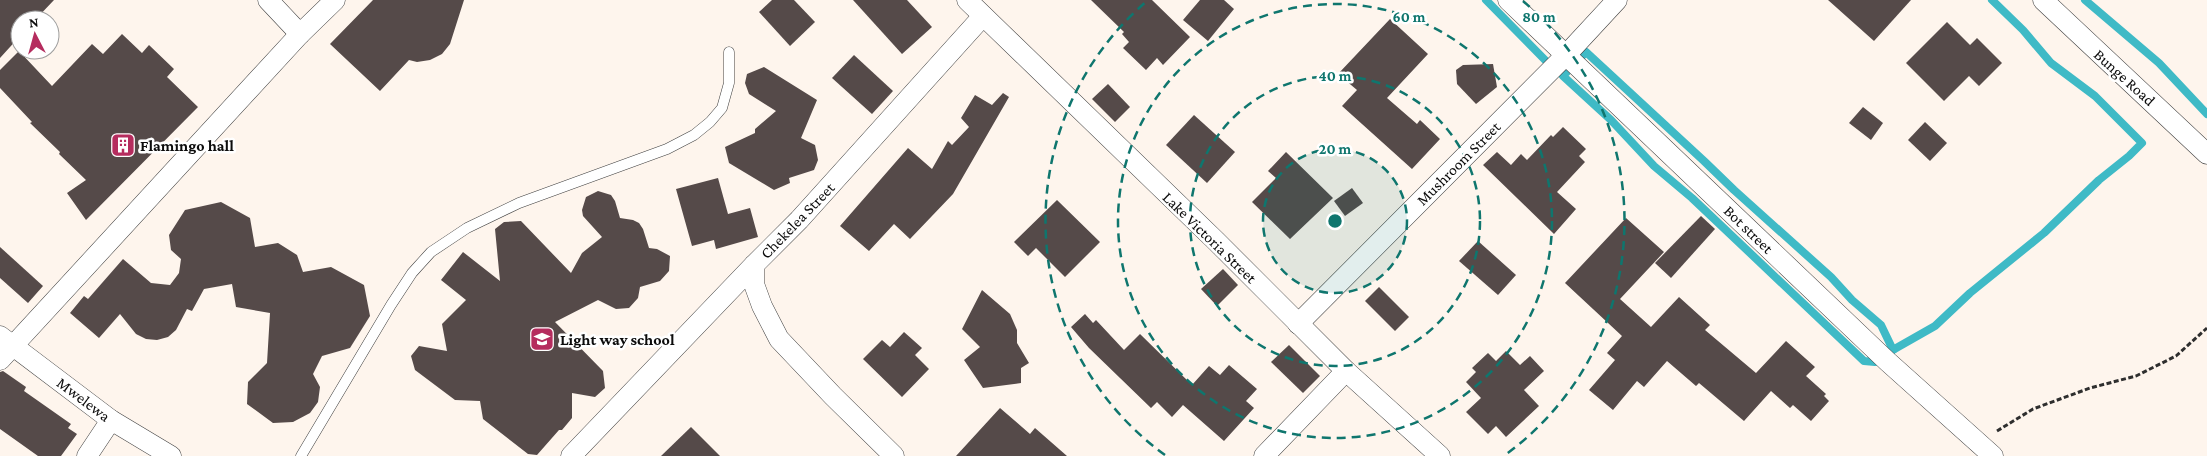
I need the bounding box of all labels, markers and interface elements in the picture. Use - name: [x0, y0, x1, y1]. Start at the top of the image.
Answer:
- text: 60 m: [1393, 9, 1426, 25]
- text: 80 m: [1522, 9, 1556, 25]
- north arrow: [10, 10, 60, 60]
- text: N: [28, 14, 40, 31]
- street label: Bunge Road: [2090, 46, 2159, 110]
- text: 40 m: [1319, 68, 1352, 84]
- street label: Mushroom Street: [1413, 118, 1504, 209]
- building icon: Flamingo hall: [110, 132, 136, 158]
- place label: Flamingo hall: [140, 137, 234, 154]
- text: 20 m: [1319, 141, 1351, 157]
- street label: Chekelea Street: [757, 178, 838, 262]
- street label: Lake Victoria Street: [1159, 188, 1260, 287]
- street label: Bot street: [1721, 202, 1777, 257]
- centre of rings: [1326, 212, 1344, 230]
- school or university icon: Light way school: [529, 326, 555, 352]
- place label: Light way school: [560, 331, 675, 348]
- street label: Mwelewa: [54, 374, 114, 425]

